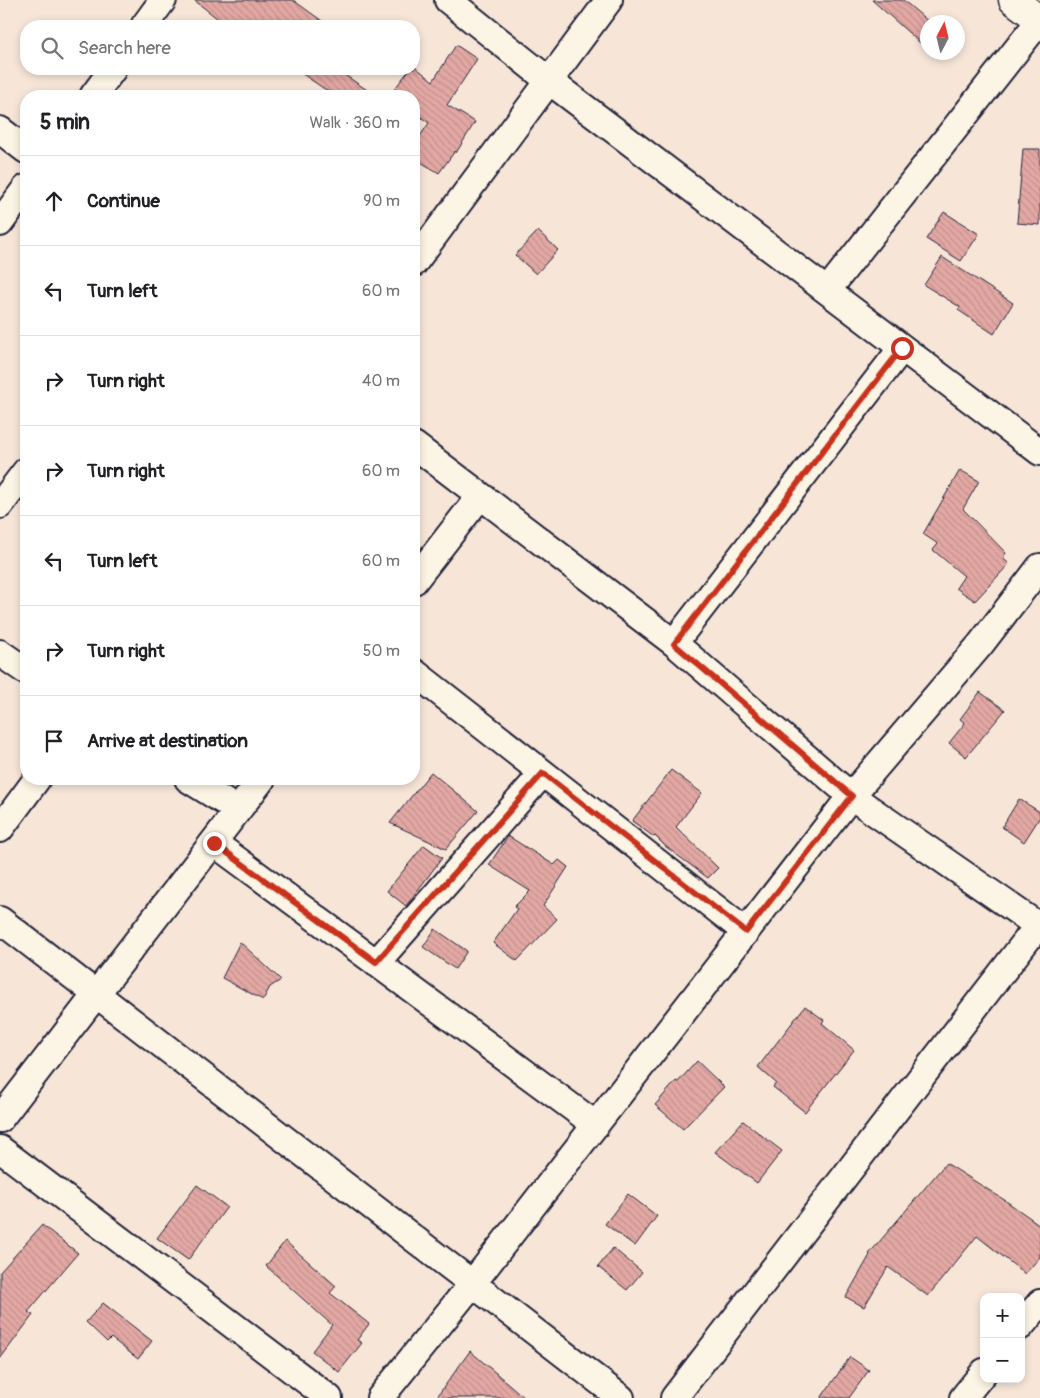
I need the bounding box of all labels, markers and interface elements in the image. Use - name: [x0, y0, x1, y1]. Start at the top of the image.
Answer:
- north arrow: [920, 15, 965, 60]
- search box: [20, 20, 420, 75]
- icon: search: [38, 34, 66, 62]
- text: Search here: [78, 36, 171, 60]
- text: 5 min: [40, 109, 90, 136]
- text: Walk · 360 m: [309, 113, 400, 133]
- icon: ahead: [40, 187, 68, 215]
- text: Continue: [87, 189, 160, 213]
- text: 90 m: [363, 191, 400, 211]
- icon: left: [40, 277, 68, 305]
- text: Turn left: [87, 279, 157, 303]
- text: 60 m: [362, 281, 400, 301]
- route start: [891, 337, 914, 360]
- icon: right: [40, 367, 68, 395]
- text: Turn right: [87, 369, 165, 393]
- text: 40 m: [362, 371, 400, 391]
- icon: right: [40, 457, 68, 485]
- text: Turn right: [87, 459, 165, 483]
- text: 60 m: [362, 461, 400, 481]
- icon: left: [40, 547, 68, 575]
- text: Turn left: [87, 549, 157, 573]
- text: 60 m: [362, 551, 400, 571]
- icon: right: [40, 637, 68, 665]
- text: Turn right: [87, 639, 165, 663]
- text: 50 m: [363, 641, 400, 661]
- icon: arrive: [40, 727, 68, 755]
- text: Arrive at destination: [87, 729, 248, 753]
- route end: [203, 832, 226, 855]
- map controls: [980, 1293, 1025, 1383]
- button: +: [980, 1293, 1025, 1338]
- button: −: [980, 1338, 1025, 1383]

